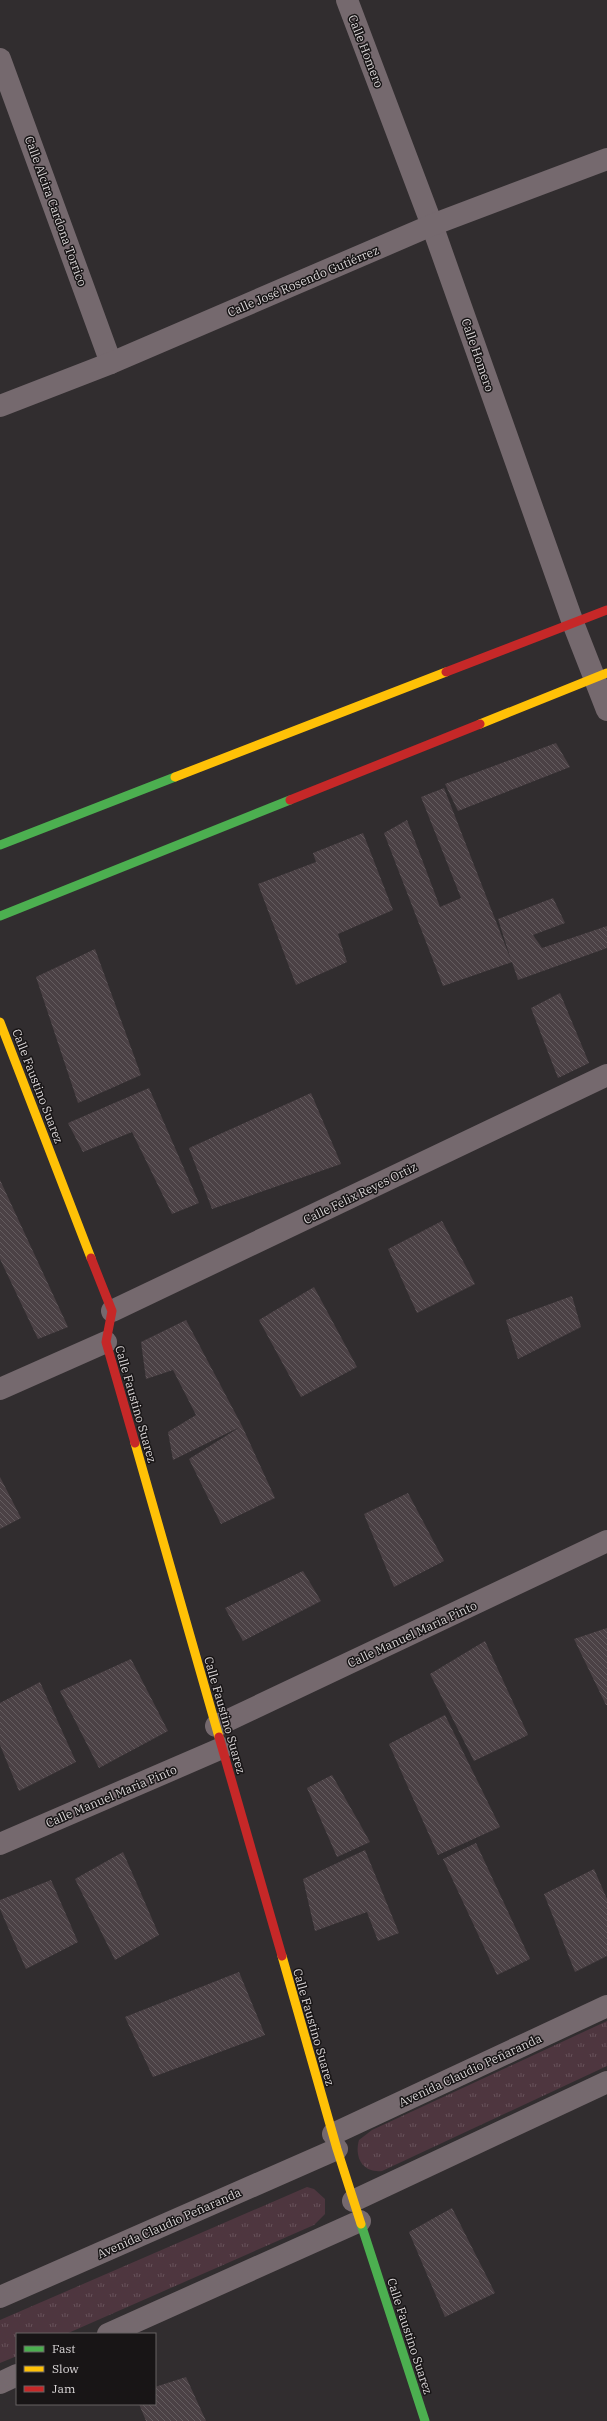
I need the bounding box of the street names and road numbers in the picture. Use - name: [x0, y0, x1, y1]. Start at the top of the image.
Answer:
- street label: Calle Homero: [345, 12, 387, 90]
- street label: Calle Alcira Cardona Torrico: [22, 134, 90, 288]
- street label: Calle José Rosendo Gutiérrez: [225, 242, 381, 320]
- street label: Calle Homero: [458, 316, 498, 394]
- street label: Calle Faustino Suarez: [9, 1027, 67, 1145]
- street label: Calle Felix Reyes Ortiz: [301, 1159, 419, 1227]
- street label: Calle Faustino Suarez: [112, 1344, 160, 1464]
- street label: Calle Manuel Maria Pinto: [345, 1597, 479, 1671]
- street label: Calle Faustino Suarez: [201, 1655, 249, 1775]
- street label: Calle Manuel Maria Pinto: [43, 1761, 179, 1830]
- street label: Calle Faustino Suarez: [290, 1967, 338, 2087]
- street label: Avenida Claudio Peñaranda: [396, 2030, 544, 2110]
- street label: Avenida Claudio Peñaranda: [95, 2184, 244, 2262]
- street label: Calle Faustino Suarez: [384, 2276, 436, 2396]

